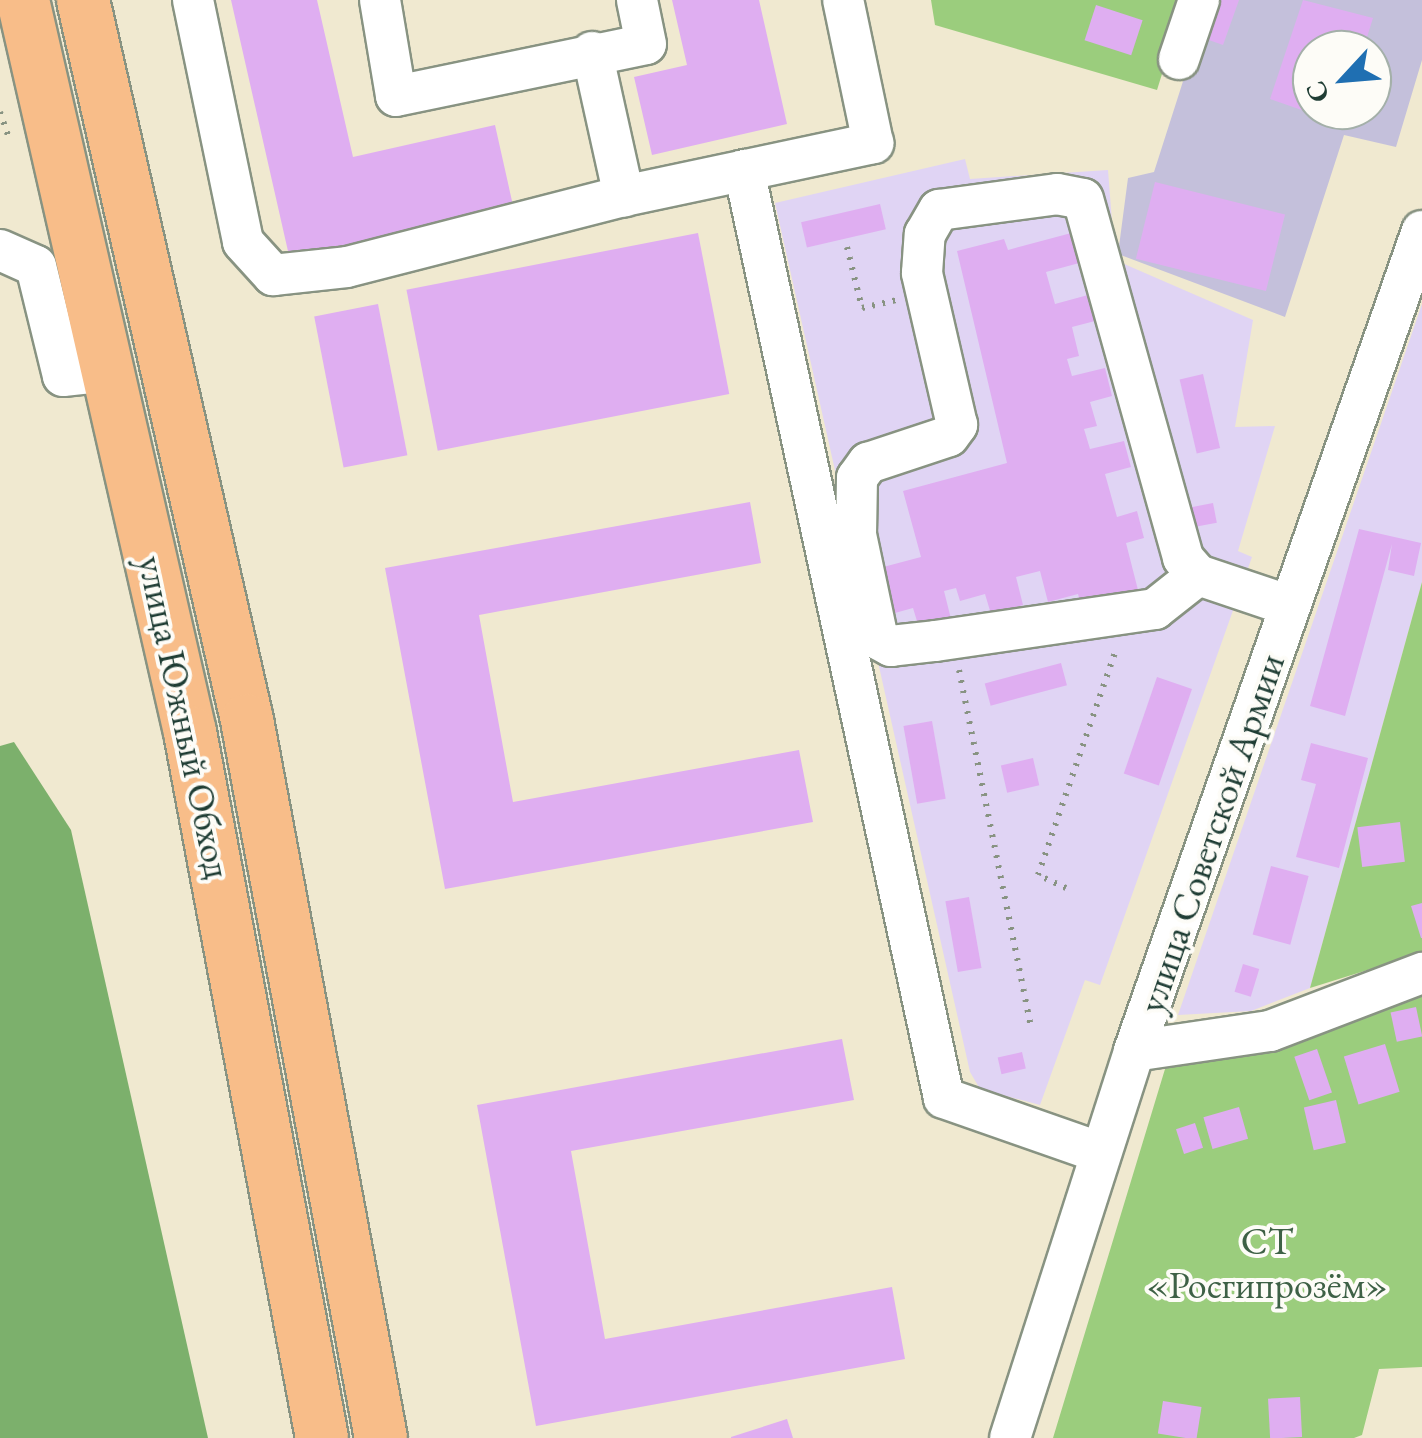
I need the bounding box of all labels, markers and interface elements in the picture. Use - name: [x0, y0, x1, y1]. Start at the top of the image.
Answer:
- north arrow: [1292, 30, 1392, 130]
- text: С: [1296, 75, 1337, 109]
- street label: улица Южный Обход: [129, 551, 241, 883]
- street label: улица Советской Армии: [1128, 647, 1294, 1019]
- park label: СТ «Росгипрозём»: [1146, 1218, 1388, 1308]

